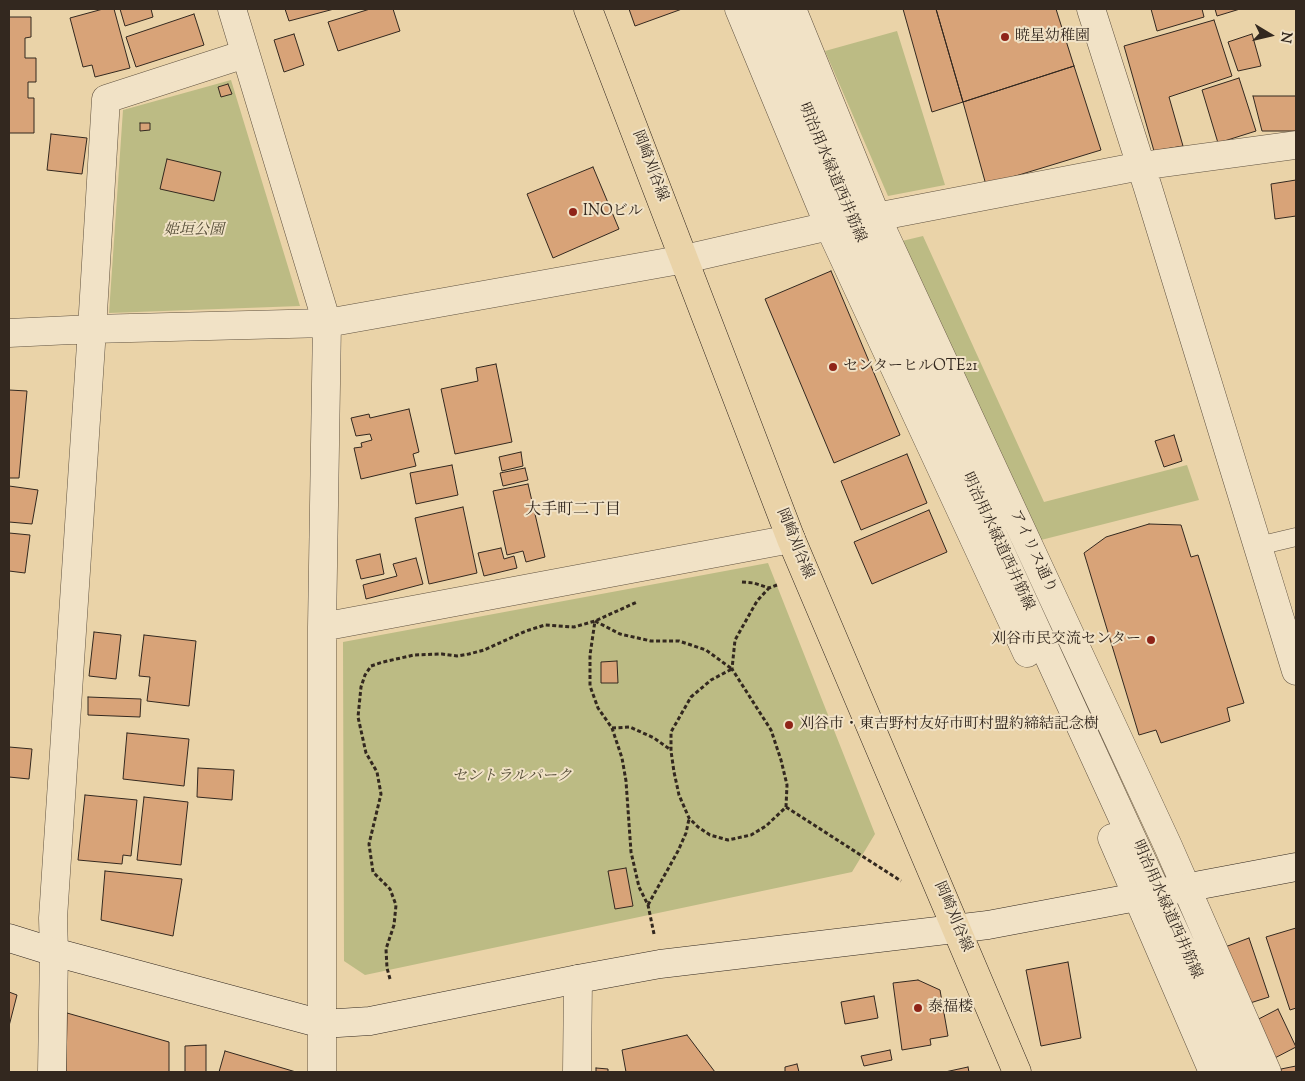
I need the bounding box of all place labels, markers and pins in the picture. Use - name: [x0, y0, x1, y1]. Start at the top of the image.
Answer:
- place label: 暁星幼稚園: [1015, 28, 1090, 46]
- marker: 暁星幼稚園: [999, 31, 1011, 43]
- place label: INOビル: [583, 203, 643, 221]
- marker: INOビル: [567, 206, 579, 218]
- place label: センターヒルOTE21: [843, 358, 978, 376]
- marker: センターヒルOTE21: [827, 361, 839, 373]
- place label: 刈谷市民交流センター: [991, 631, 1141, 649]
- marker: 刈谷市民交流センター: [1145, 634, 1157, 646]
- place label: 刈谷市・東吉野村友好市町村盟約締結記念樹: [799, 716, 1099, 734]
- marker: 刈谷市・東吉野村友好市町村盟約締結記念樹: [783, 719, 795, 731]
- place label: 泰福楼: [928, 999, 973, 1017]
- marker: 泰福楼: [912, 1002, 924, 1014]

